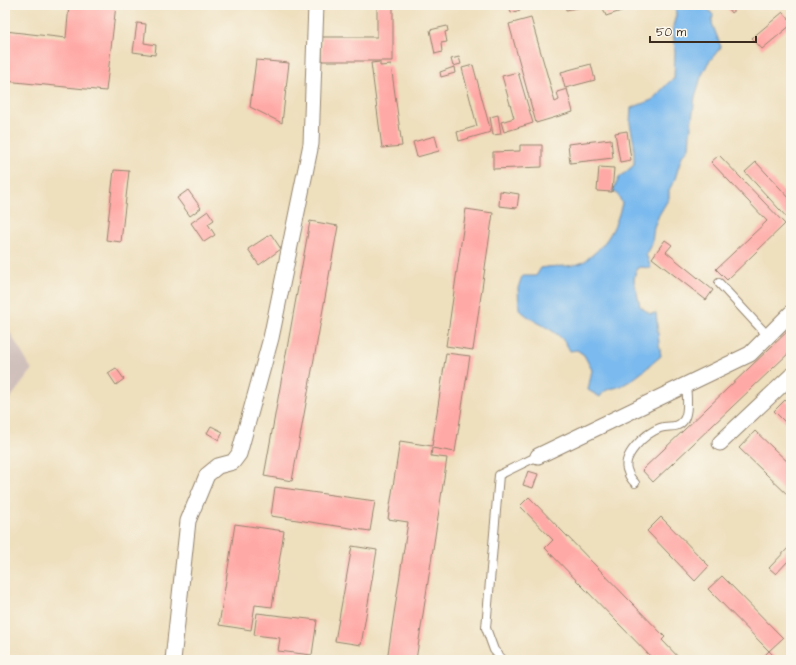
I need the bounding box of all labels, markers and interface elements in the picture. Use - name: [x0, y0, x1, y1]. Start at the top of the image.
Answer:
- scale bar: [650, 18, 756, 44]
- text: 50 m: [656, 24, 687, 41]

